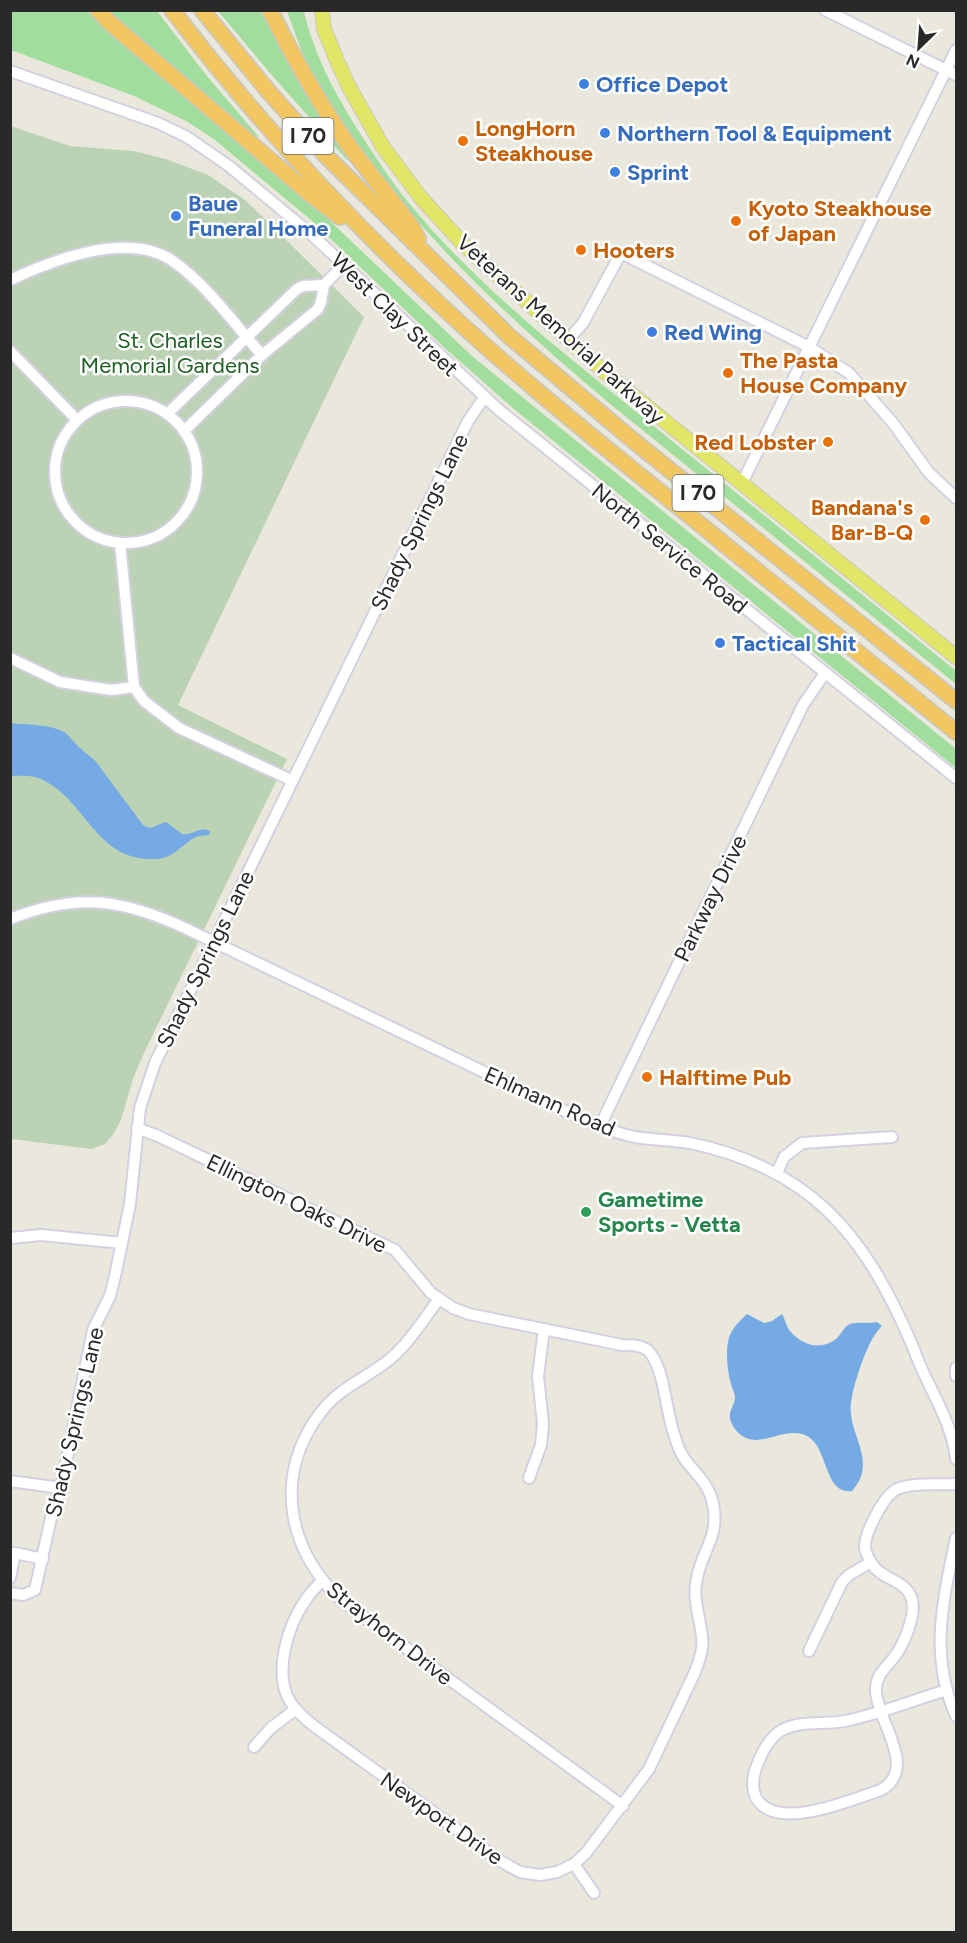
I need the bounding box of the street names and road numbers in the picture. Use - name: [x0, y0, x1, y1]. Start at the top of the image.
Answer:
- road number: I 70: [282, 118, 334, 154]
- street label: Veterans Memorial Parkway: [451, 229, 671, 430]
- street label: West Clay Street: [325, 247, 464, 382]
- street label: Shady Springs Lane: [365, 429, 474, 615]
- road number: I 70: [672, 475, 724, 511]
- street label: North Service Road: [586, 477, 753, 620]
- street label: Parkway Drive: [668, 830, 753, 966]
- street label: Shady Springs Lane: [151, 866, 260, 1052]
- street label: Ehlmann Road: [480, 1061, 620, 1142]
- street label: Ellington Oaks Drive: [202, 1148, 391, 1259]
- street label: Shady Springs Lane: [40, 1325, 109, 1520]
- street label: Strayhorn Drive: [321, 1576, 458, 1691]
- street label: Newport Drive: [375, 1766, 508, 1871]

